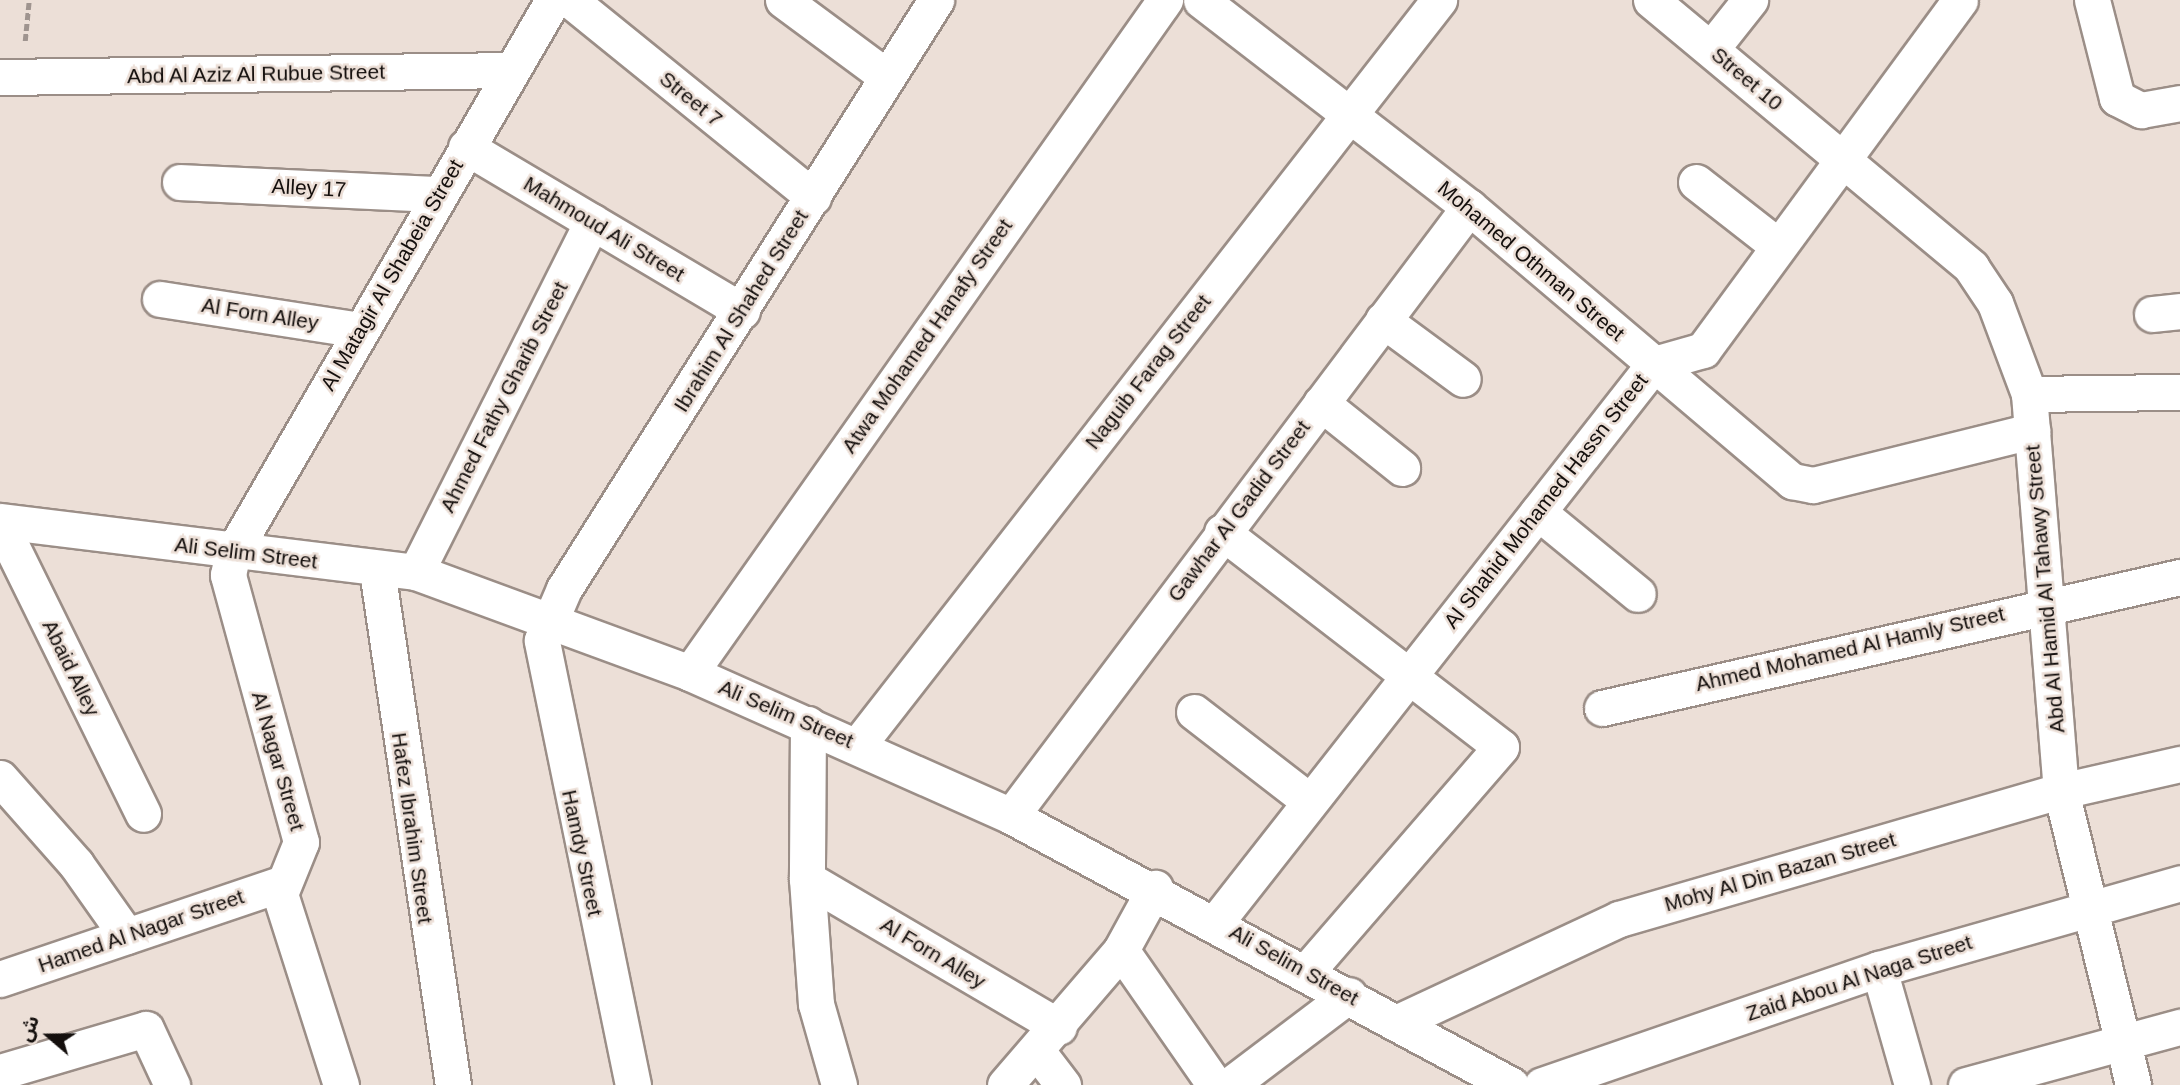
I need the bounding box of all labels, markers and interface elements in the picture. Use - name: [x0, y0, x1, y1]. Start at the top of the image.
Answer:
- street label: Street 10: [1706, 42, 1788, 116]
- street label: Abd Al Aziz Al Rubue Street: [125, 59, 387, 89]
- street label: Street 7: [654, 66, 728, 132]
- street label: Al Matagir Al Shabeia Street: [315, 154, 469, 396]
- street label: Mahmoud Ali Street: [518, 171, 690, 287]
- street label: Alley 17: [271, 173, 347, 203]
- street label: Mohamed Othman Street: [1433, 176, 1629, 346]
- street label: Ibrahim Al Shahed Street: [668, 205, 814, 417]
- street label: Atwa Mohamed Hanafy Street: [836, 214, 1018, 458]
- street label: Ahmed Fathy Gharib Street: [435, 277, 573, 517]
- street label: Naguib Farag Street: [1080, 290, 1216, 454]
- street label: Al Forn Alley: [199, 292, 321, 336]
- street label: Al Shahid Mohamed Hassn Street: [1439, 369, 1653, 633]
- street label: Gawhar Al Gadid Street: [1162, 415, 1316, 607]
- street label: Abd Al Hamid Al Tahawy Street: [2020, 443, 2070, 735]
- street label: Ali Selim Street: [173, 532, 319, 574]
- street label: Ahmed Mohamed Al Hamly Street: [1693, 601, 2007, 697]
- street label: Abaid Alley: [37, 615, 105, 721]
- street label: Ali Selim Street: [715, 674, 857, 754]
- street label: Al Nagar Street: [246, 689, 310, 833]
- street label: Hafez Ibrahim Street: [386, 731, 438, 925]
- street label: Hamdy Street: [556, 788, 608, 918]
- street label: Mohy Al Din Bazan Street: [1661, 827, 1899, 917]
- street label: Hamed Al Nagar Street: [34, 884, 248, 978]
- street label: Al Forn Alley: [875, 912, 991, 994]
- street label: Ali Selim Street: [1225, 919, 1363, 1011]
- street label: Zaid Abou Al Naga Street: [1742, 929, 1976, 1027]
- north arrow: [14, 1001, 84, 1071]
- text: ش: [14, 1013, 43, 1044]

